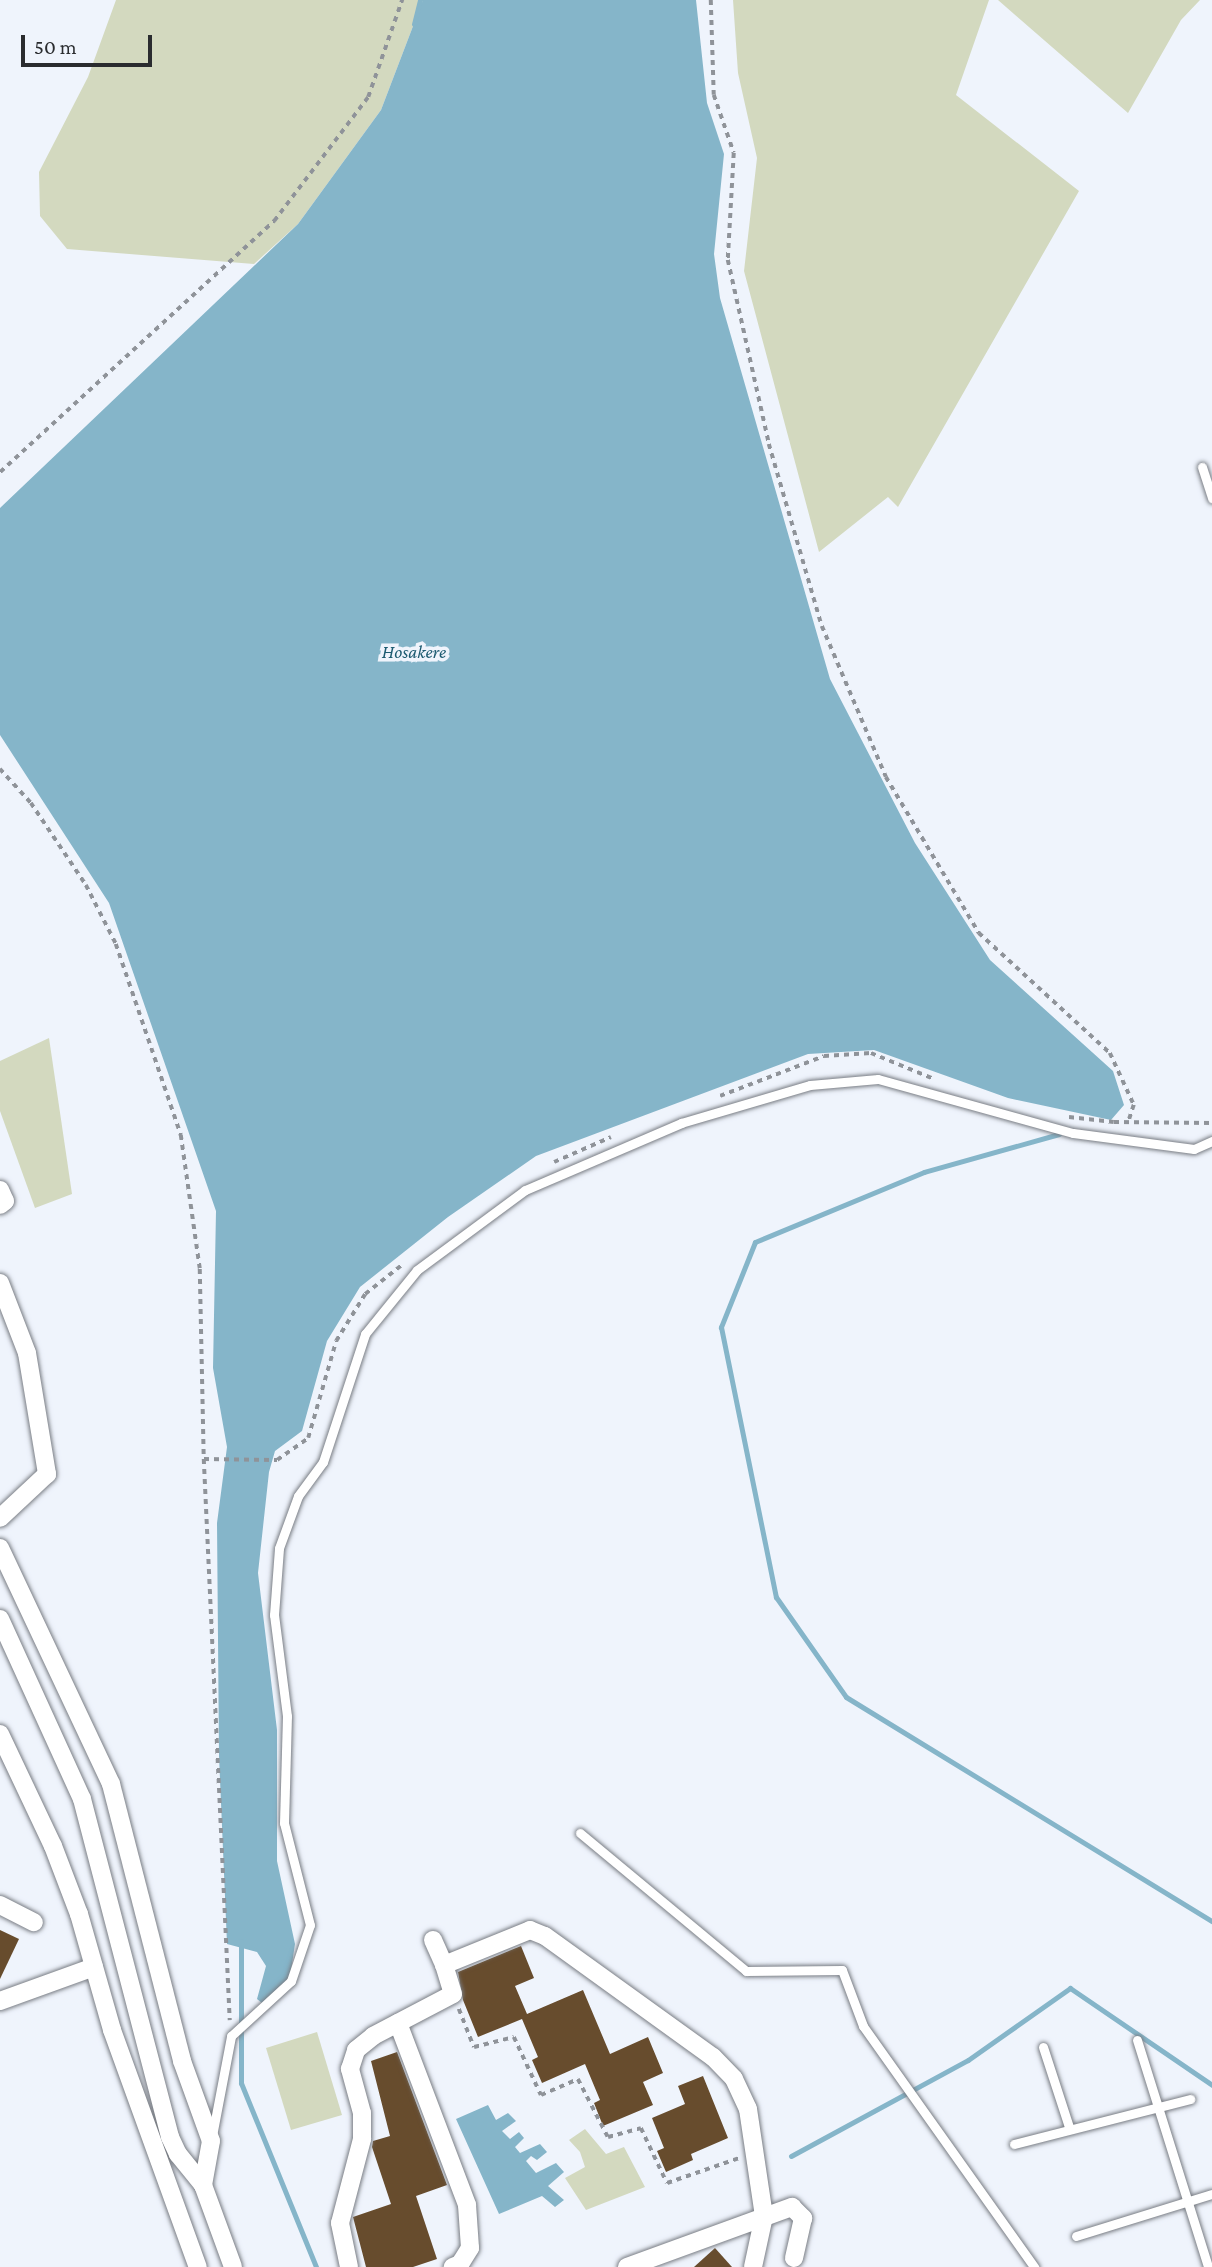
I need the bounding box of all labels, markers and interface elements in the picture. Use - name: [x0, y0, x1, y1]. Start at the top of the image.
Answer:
- scale bar: [24, 21, 156, 65]
- text: 50 m: [34, 35, 77, 59]
- water label: Hosakere: [382, 641, 446, 663]

